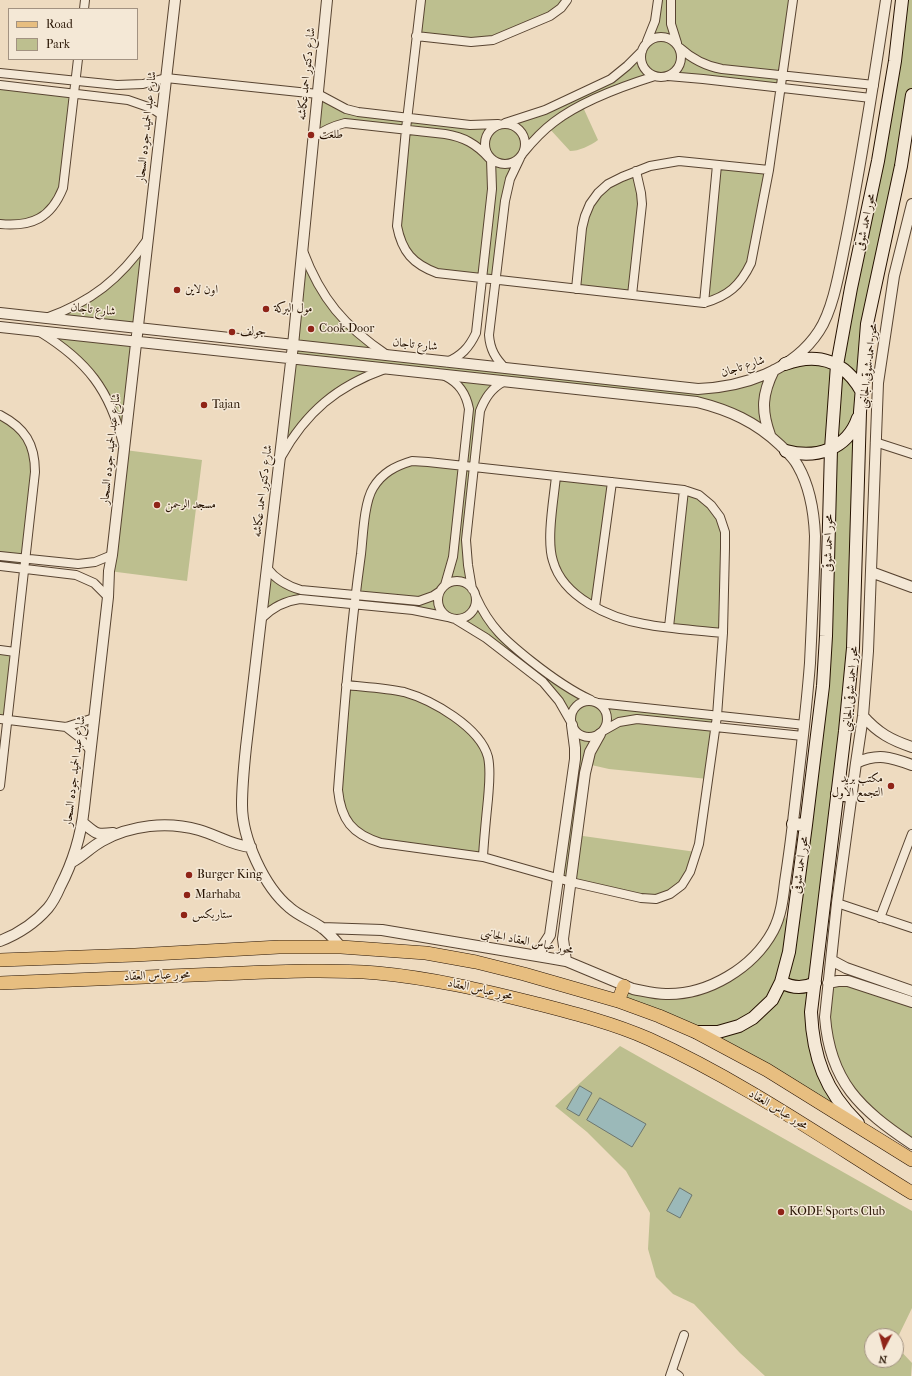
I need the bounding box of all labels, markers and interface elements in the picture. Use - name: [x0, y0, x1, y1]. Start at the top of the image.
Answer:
- legend: [8, 8, 138, 60]
- text: Road: [46, 17, 73, 31]
- street label: شارع دكتور احمد عكاشه: [295, 27, 319, 121]
- text: Park: [46, 37, 70, 51]
- street label: شارع عبد الحميد جوده السحار: [134, 71, 160, 183]
- place label: طلعت: [319, 128, 343, 142]
- marker: طلعت: [306, 130, 316, 140]
- street label: محور احمد شوقى: [853, 192, 879, 252]
- place label: اون لاين: [185, 283, 218, 297]
- marker: اون لاين: [172, 285, 182, 295]
- street label: شارع تاجان: [70, 300, 116, 320]
- place label: مول البركة: [274, 302, 313, 316]
- marker: مول البركة: [261, 304, 271, 314]
- place label: Cook Door: [319, 322, 374, 336]
- street label: محور احمد شوقى الجانبى: [857, 323, 881, 409]
- marker: Cook Door: [306, 324, 316, 334]
- place label: جولف: [240, 325, 266, 339]
- marker: جولف: [227, 327, 237, 337]
- street label: شارع تاجان: [392, 335, 438, 355]
- street label: شارع تاجان: [719, 353, 767, 381]
- street label: شارع عبد الحميد جوده السحار: [98, 393, 124, 505]
- place label: Tajan: [212, 398, 240, 412]
- marker: Tajan: [199, 400, 209, 410]
- street label: شارع دكتور احمد عكاشه: [250, 444, 276, 538]
- place label: مسجد الرحمن: [165, 498, 216, 512]
- marker: مسجد الرحمن: [152, 500, 162, 510]
- street label: محور احمد شوقى: [821, 514, 837, 572]
- street label: محور احمد شوقى الجانبى: [840, 646, 862, 732]
- street label: شارع عبد الحميد جوده السحار: [61, 715, 89, 827]
- place label: مكتب بريد التجمع الاول: [832, 772, 883, 800]
- marker: مكتب بريد التجمع الاول: [886, 781, 896, 791]
- street label: محور احمد شوقى: [790, 835, 812, 895]
- place label: Burger King: [197, 868, 262, 882]
- marker: Burger King: [184, 870, 194, 880]
- place label: Marhaba: [195, 888, 241, 902]
- marker: Marhaba: [182, 890, 192, 900]
- place label: ستاربكس: [192, 908, 233, 922]
- marker: ستاربكس: [179, 910, 189, 920]
- street label: محور عباس العقاد الجانبى: [479, 926, 575, 958]
- street label: محور عباس العقاد: [124, 968, 190, 984]
- street label: محور عباس العقاد: [446, 976, 514, 1004]
- street label: محور عباس العقاد: [746, 1087, 810, 1133]
- place label: KODE Sports Club: [789, 1205, 885, 1219]
- marker: KODE Sports Club: [776, 1207, 786, 1217]
- north arrow: [864, 1328, 904, 1368]
- text: N: [878, 1353, 888, 1366]

